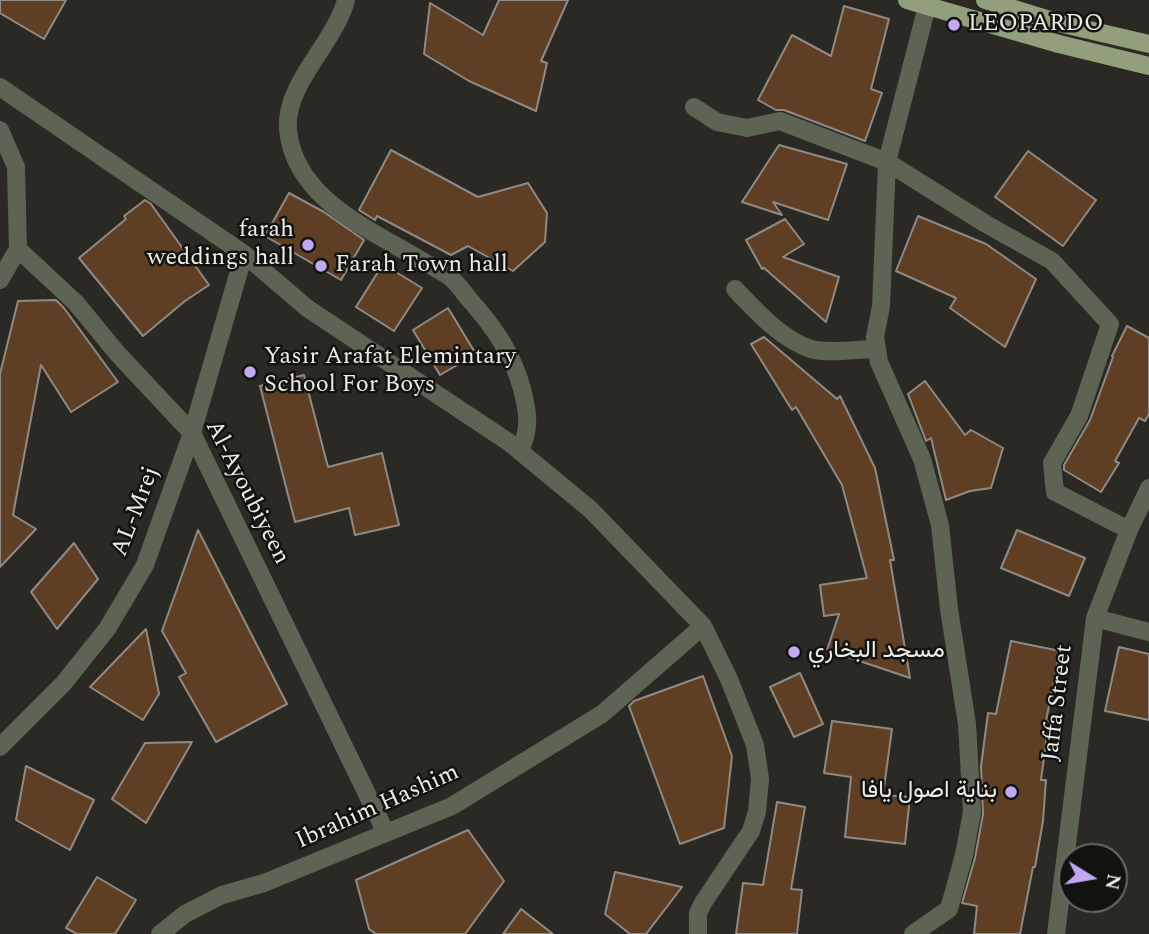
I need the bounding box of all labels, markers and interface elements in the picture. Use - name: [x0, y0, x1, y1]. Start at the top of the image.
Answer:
- place label: LEOPARDO: [968, 11, 1103, 39]
- marker: LEOPARDO: [946, 17, 962, 33]
- place label: farah weddings hall: [147, 217, 294, 273]
- marker: farah weddings hall: [300, 237, 316, 253]
- place label: Farah Town hall: [335, 252, 508, 280]
- marker: Farah Town hall: [313, 258, 329, 274]
- place label: Yasir Arafat Elemintary School For Boys: [264, 344, 516, 400]
- marker: Yasir Arafat Elemintary School For Boys: [242, 364, 258, 380]
- street label: Al-Ayoubiyeen: [197, 416, 295, 570]
- street label: AL-Mrej: [107, 463, 167, 561]
- place label: مسجد البخاري: [808, 638, 945, 666]
- street label: Jaffa Street: [1038, 643, 1080, 763]
- marker: مسجد البخاري: [786, 644, 802, 660]
- street label: Ibrahim Hashim: [292, 759, 464, 857]
- place label: بناية اصول يافا: [861, 778, 997, 806]
- marker: بناية اصول يافا: [1003, 784, 1019, 800]
- north arrow: [1058, 843, 1128, 913]
- text: N: [1096, 871, 1128, 892]

